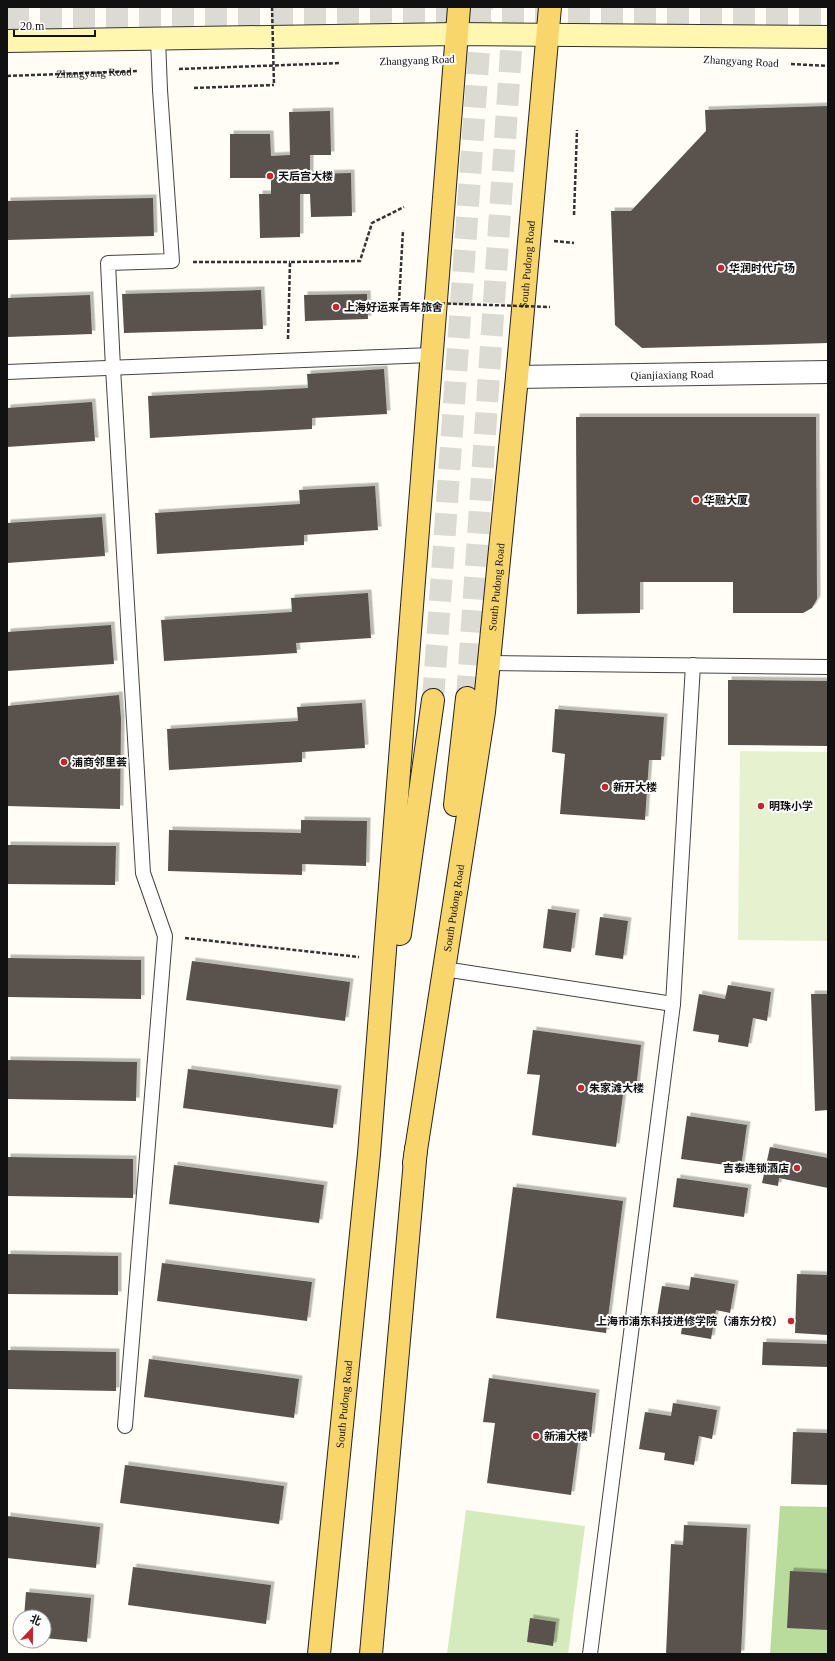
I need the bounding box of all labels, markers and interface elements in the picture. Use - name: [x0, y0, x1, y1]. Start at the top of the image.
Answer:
- scale bar: [14, 12, 95, 38]
- text: 20 m: [20, 19, 45, 33]
- street label: Zhangyang Road: [379, 53, 455, 67]
- street label: Zhangyang Road: [703, 53, 779, 69]
- street label: Zhangyang Road: [56, 65, 132, 80]
- place label: 天后宫大楼: [278, 170, 333, 182]
- marker: 天后宫大楼: [265, 171, 275, 181]
- street label: South Pudong Road: [517, 220, 537, 309]
- place label: 华润时代广场: [729, 262, 795, 274]
- marker: 华润时代广场: [716, 263, 726, 273]
- place label: 上海好运来青年旅舍: [344, 301, 443, 313]
- marker: 上海好运来青年旅舍: [331, 302, 341, 312]
- street label: Qianjiaxiang Road: [630, 368, 714, 381]
- place label: 华融大厦: [704, 494, 748, 506]
- marker: 华融大厦: [691, 495, 701, 505]
- street label: South Pudong Road: [486, 542, 507, 631]
- place label: 浦商邻里荟: [72, 756, 127, 768]
- marker: 浦商邻里荟: [59, 757, 69, 767]
- place label: 新开大楼: [613, 781, 657, 793]
- marker: 新开大楼: [600, 782, 610, 792]
- place label: 明珠小学: [769, 800, 813, 812]
- marker: 明珠小学: [756, 801, 766, 811]
- street label: South Pudong Road: [441, 863, 466, 952]
- place label: 朱家滩大楼: [589, 1082, 644, 1094]
- marker: 朱家滩大楼: [576, 1083, 586, 1093]
- place label: 吉泰连锁酒店: [723, 1162, 789, 1174]
- marker: 吉泰连锁酒店: [792, 1163, 802, 1173]
- place label: 上海市浦东科技进修学院（浦东分校）: [596, 1315, 783, 1327]
- marker: 上海市浦东科技进修学院（浦东分校）: [786, 1316, 796, 1326]
- street label: South Pudong Road: [334, 1359, 354, 1449]
- place label: 新浦大楼: [544, 1430, 588, 1442]
- marker: 新浦大楼: [531, 1431, 541, 1441]
- north arrow: [12, 1609, 52, 1649]
- text: 北: [28, 1612, 43, 1627]

